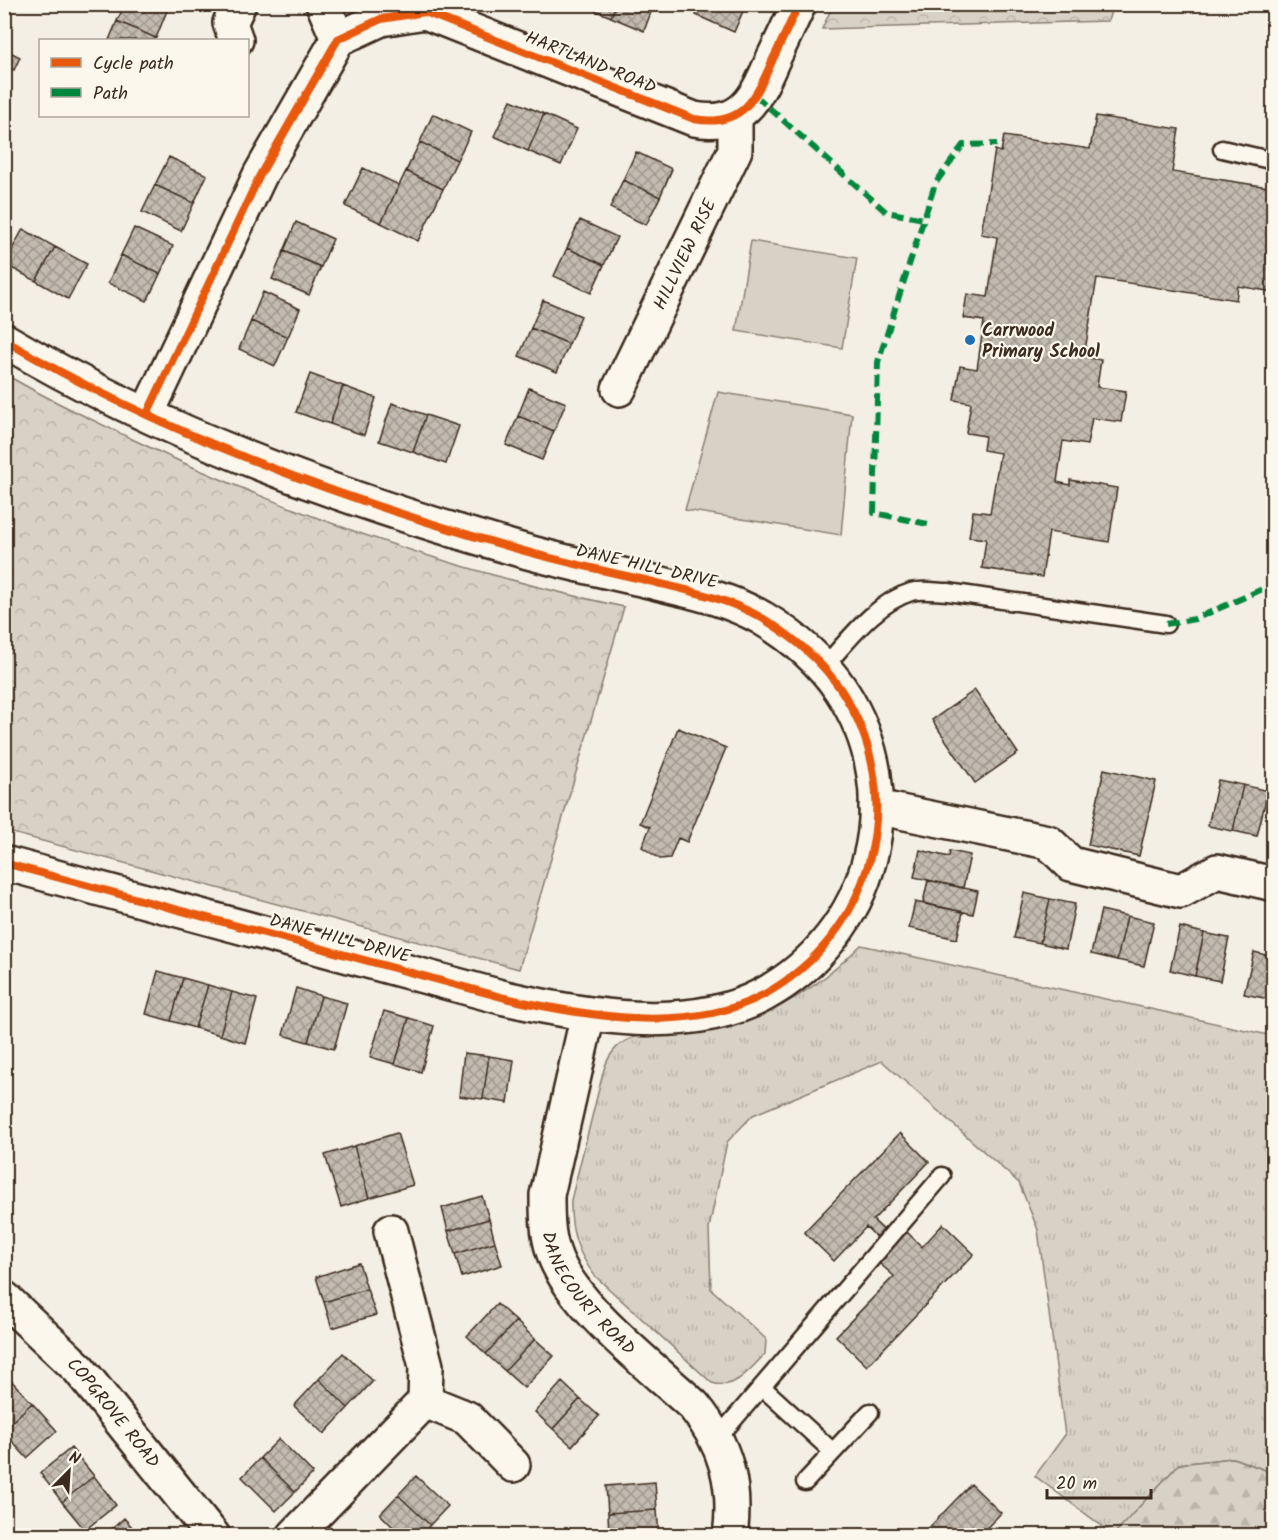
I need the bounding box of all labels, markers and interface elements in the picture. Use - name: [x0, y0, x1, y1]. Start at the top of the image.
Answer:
- street label: HARTLAND ROAD: [521, 24, 661, 103]
- legend: [39, 39, 249, 117]
- text: Cycle path: [93, 50, 174, 79]
- text: Path: [93, 80, 128, 109]
- street label: HILLVIEW RISE: [646, 194, 725, 315]
- place label: Carrwood Primary School: [982, 317, 1100, 367]
- marker: Carrwood Primary School: [963, 333, 977, 347]
- street label: DANE HILL DRIVE: [573, 537, 721, 598]
- street label: DANE HILL DRIVE: [266, 907, 414, 972]
- street label: DANECOURT ROAD: [533, 1229, 642, 1364]
- street label: COPGROVE ROAD: [59, 1351, 167, 1476]
- north arrow: [39, 1441, 99, 1501]
- text: N: [65, 1445, 84, 1472]
- scale bar: [1047, 1462, 1150, 1500]
- text: 20 m: [1056, 1470, 1097, 1499]

